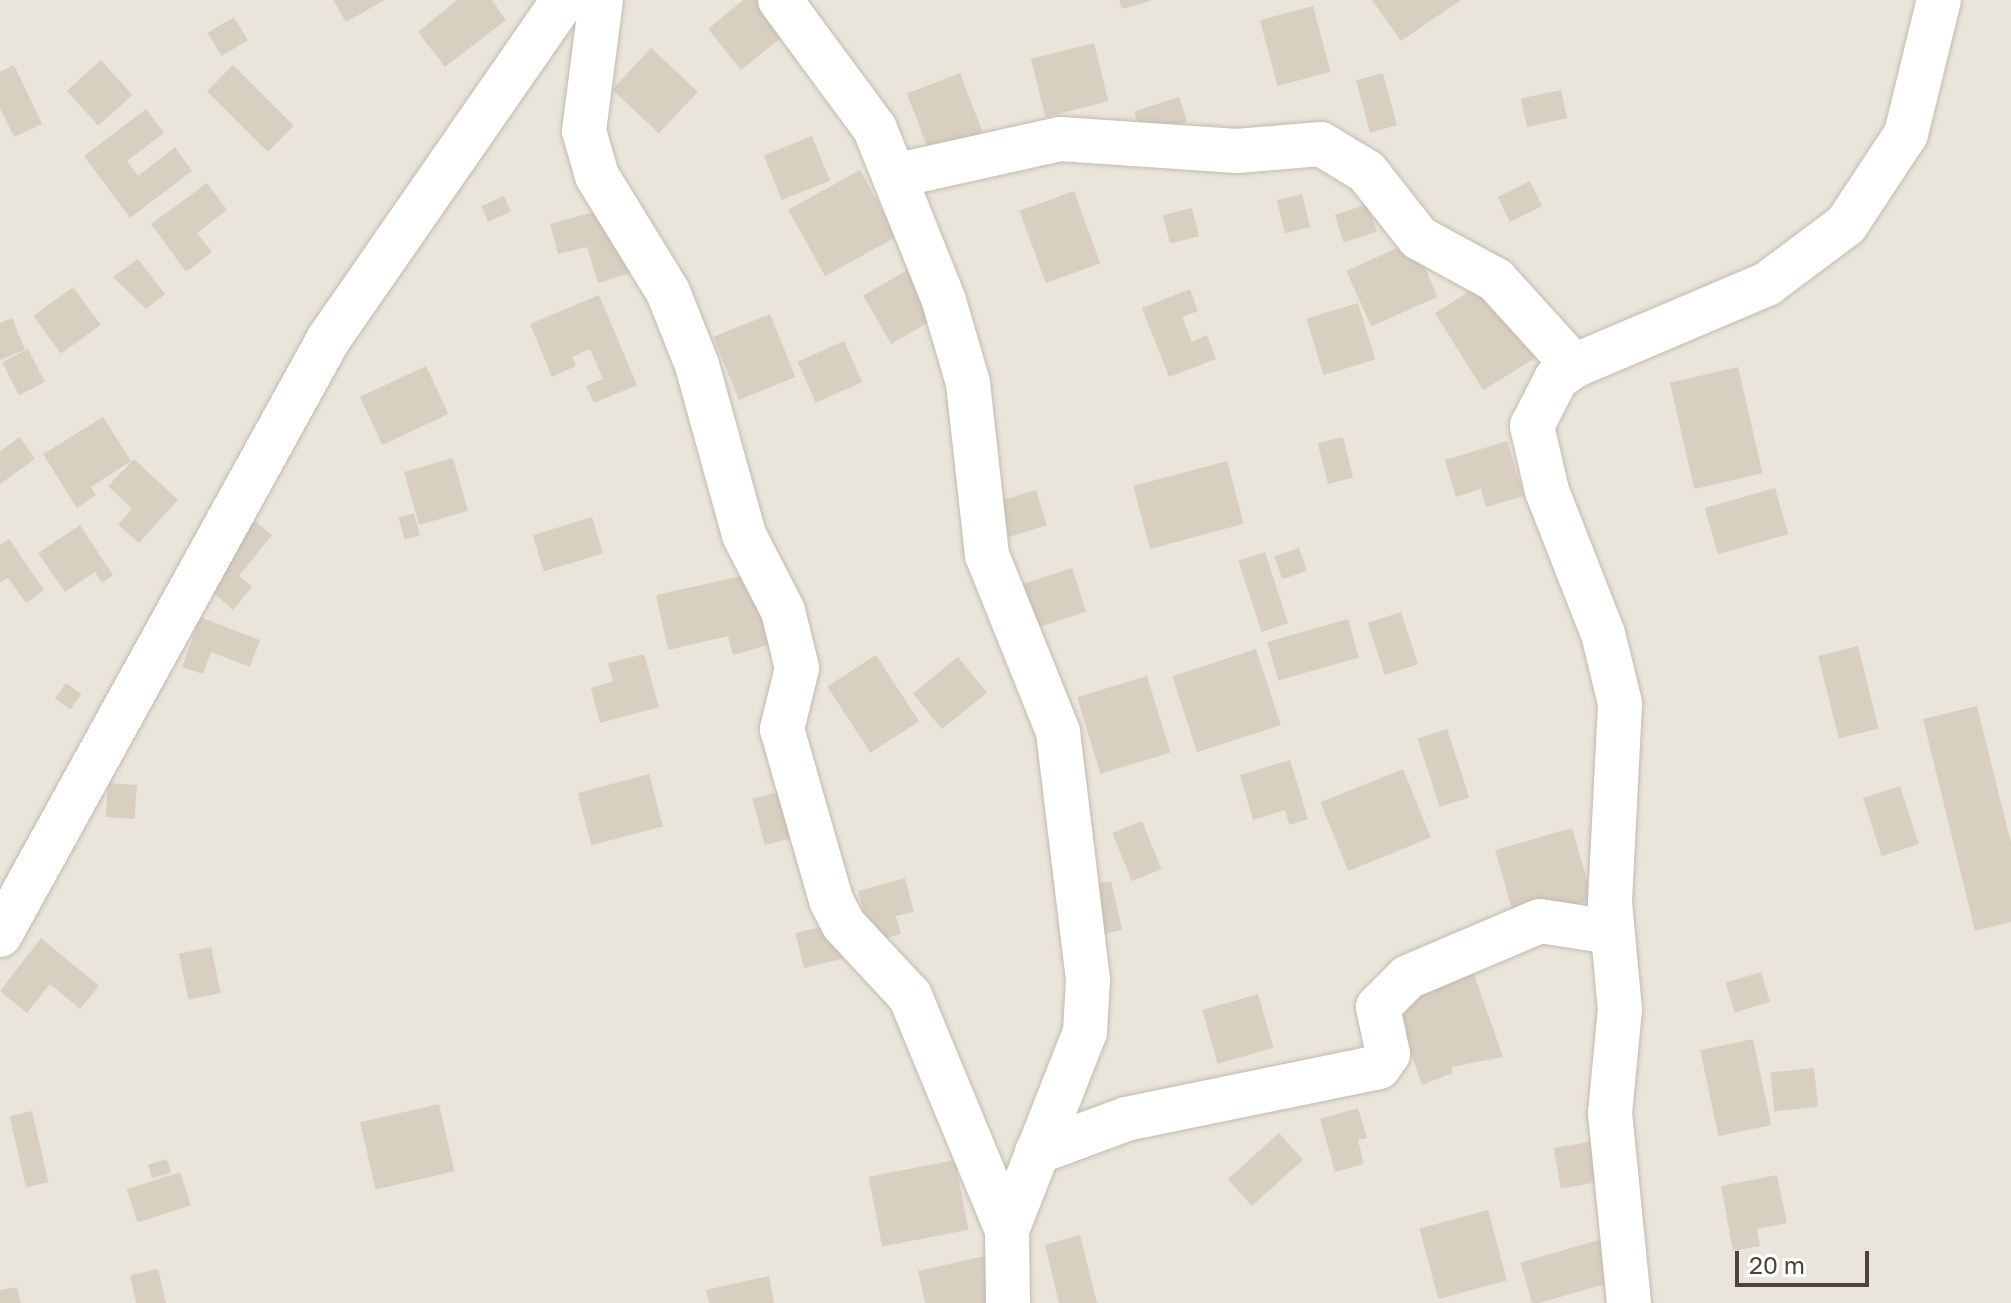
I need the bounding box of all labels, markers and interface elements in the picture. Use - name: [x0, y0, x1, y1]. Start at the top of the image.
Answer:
- scale bar: [1739, 1235, 1873, 1285]
- text: 20 m: [1749, 1250, 1805, 1279]

